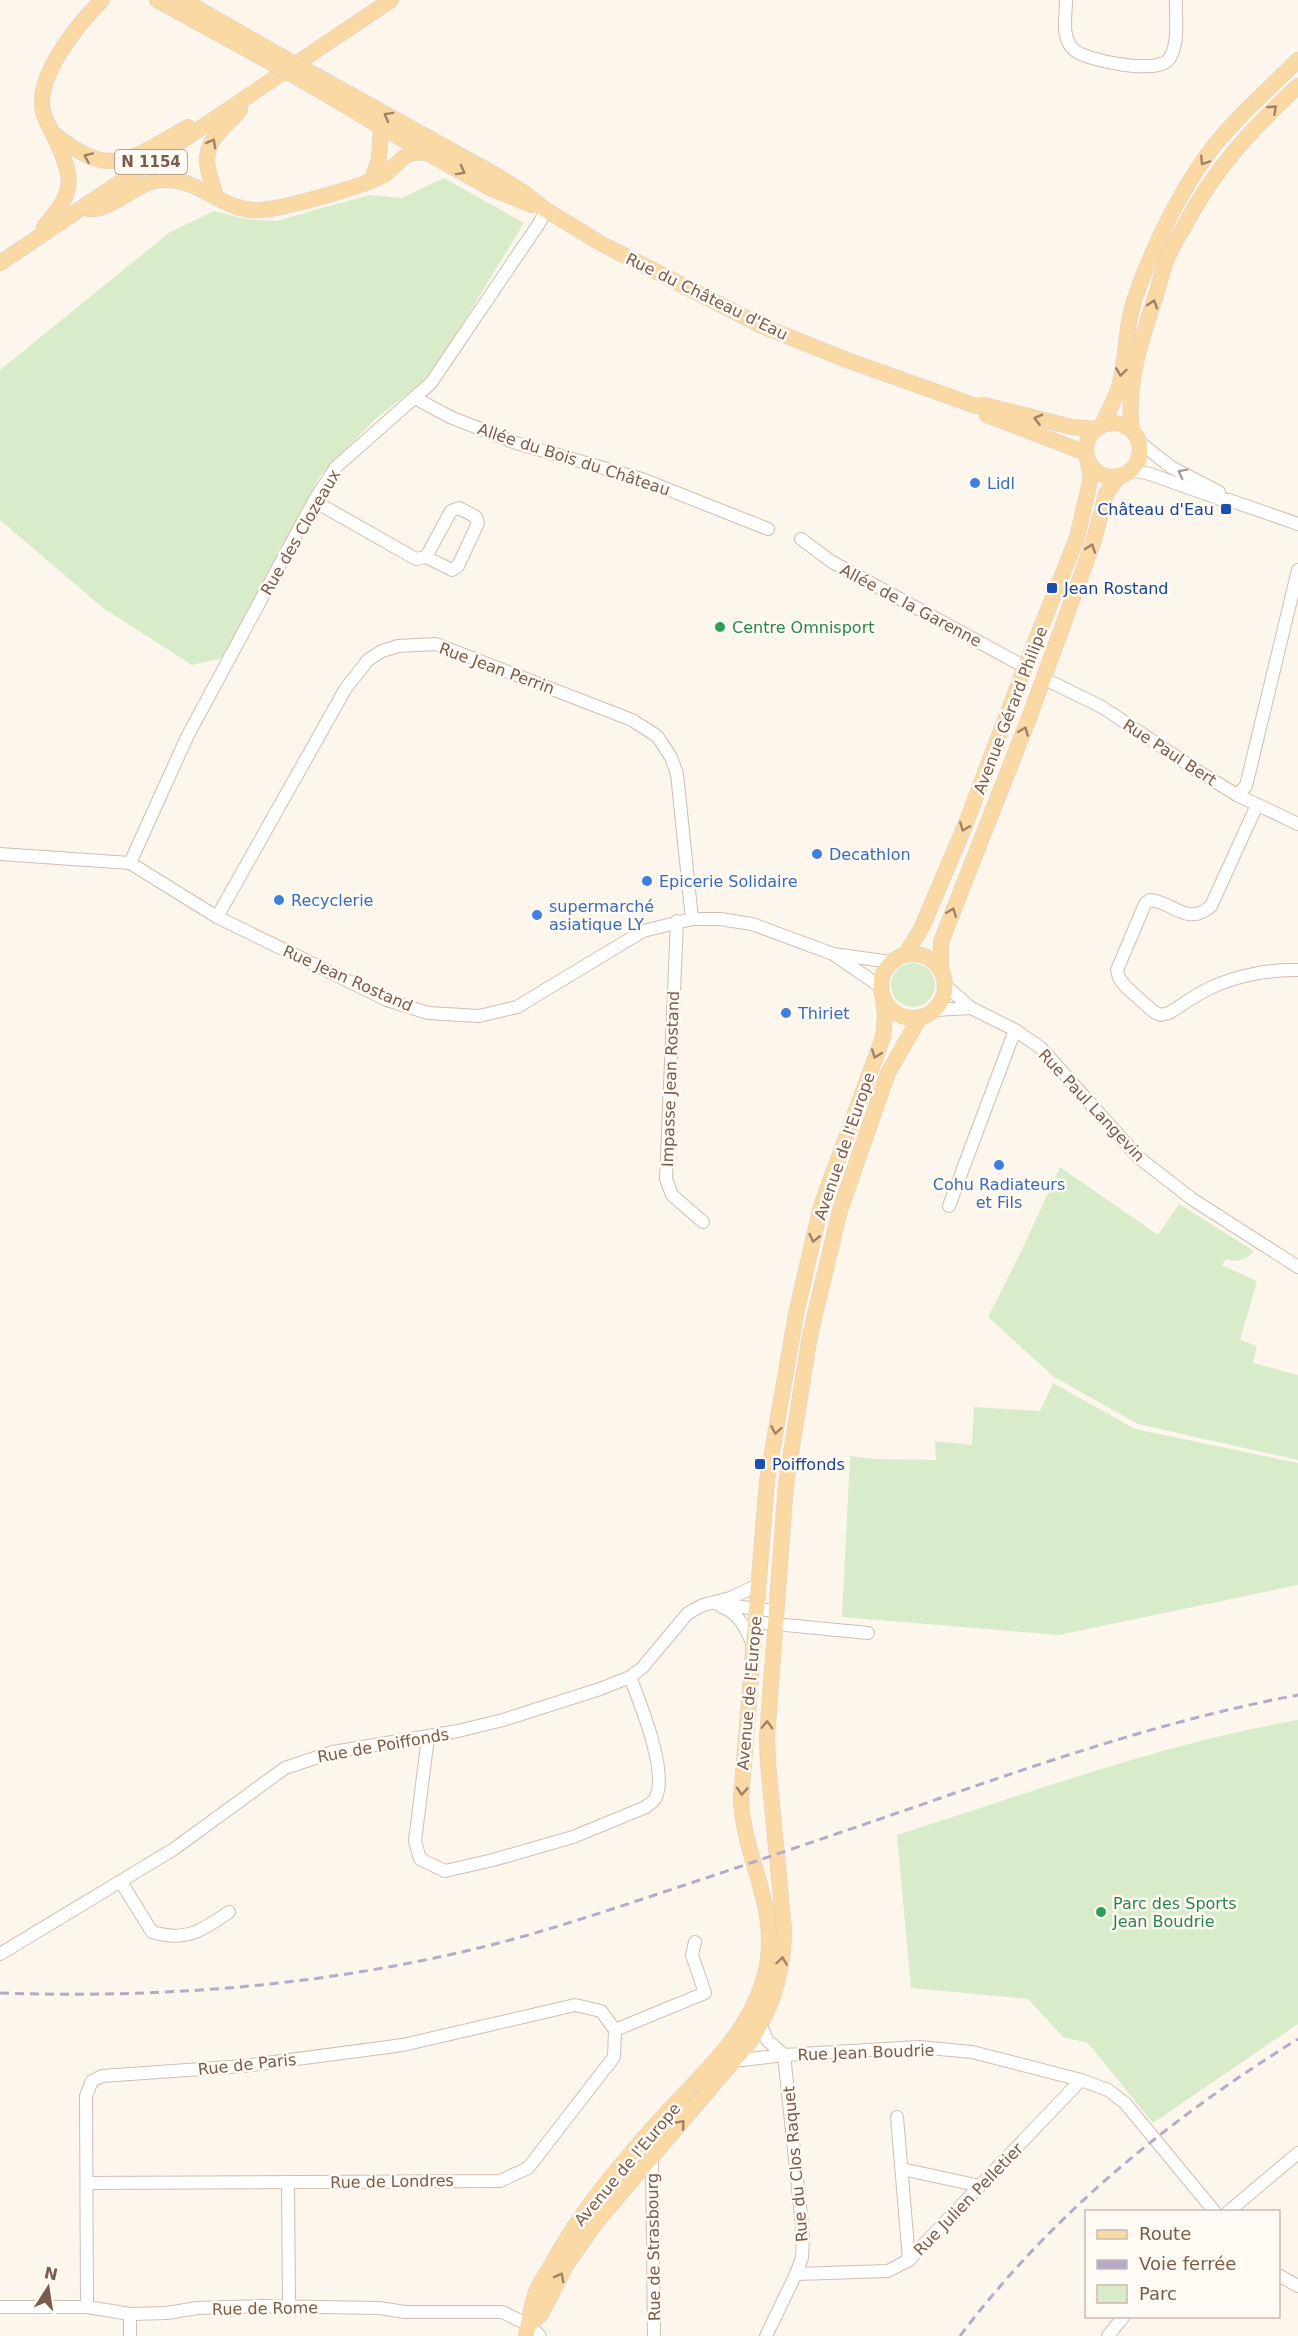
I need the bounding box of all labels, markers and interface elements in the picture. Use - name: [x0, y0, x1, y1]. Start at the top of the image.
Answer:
- one-way arrow: [1265, 106, 1276, 117]
- one-way arrow: [384, 111, 394, 123]
- one-way arrow: [205, 139, 216, 149]
- road number: N 1154: [115, 150, 187, 174]
- one-way arrow: [83, 152, 94, 164]
- one-way arrow: [1200, 154, 1211, 165]
- one-way arrow: [454, 164, 465, 175]
- street label: Rue du Château d'Eau: [623, 249, 791, 344]
- one-way arrow: [1146, 299, 1158, 310]
- one-way arrow: [1116, 368, 1128, 377]
- one-way arrow: [1033, 413, 1043, 426]
- street label: Allée du Bois du Château: [475, 419, 672, 500]
- street label: Rue des Clozeaux: [257, 466, 344, 598]
- one-way arrow: [1178, 468, 1189, 480]
- place label: Lidl: [987, 474, 1015, 493]
- marker: Lidl: [968, 476, 982, 490]
- place label: Château d'Eau: [1097, 500, 1214, 519]
- marker: Château d'Eau: [1219, 502, 1233, 516]
- one-way arrow: [1084, 543, 1097, 554]
- street label: Allée de la Garenne: [837, 560, 985, 651]
- place label: Jean Rostand: [1063, 579, 1169, 598]
- marker: Jean Rostand: [1045, 581, 1059, 595]
- place label: Centre Omnisport: [732, 618, 874, 637]
- marker: Centre Omnisport: [713, 620, 727, 634]
- street label: Avenue Gérard Philipe: [970, 624, 1051, 797]
- street label: Rue Jean Perrin: [437, 639, 557, 698]
- street label: Rue Paul Bert: [1119, 715, 1220, 790]
- one-way arrow: [1017, 726, 1029, 737]
- one-way arrow: [959, 821, 971, 832]
- place label: Decathlon: [829, 845, 911, 864]
- marker: Decathlon: [810, 847, 824, 861]
- place label: Epicerie Solidaire: [659, 872, 798, 891]
- marker: Epicerie Solidaire: [640, 874, 654, 888]
- place label: Recyclerie: [291, 891, 373, 910]
- marker: Recyclerie: [272, 893, 286, 907]
- place label: supermarché asiatique LY: [549, 897, 654, 934]
- marker: supermarché asiatique LY: [530, 908, 544, 922]
- one-way arrow: [945, 908, 957, 919]
- street label: Rue Jean Rostand: [280, 941, 416, 1016]
- street label: Impasse Jean Rostand: [658, 991, 683, 1167]
- place label: Thiriet: [797, 1004, 850, 1023]
- marker: Thiriet: [779, 1006, 793, 1020]
- street label: Rue Paul Langevin: [1035, 1045, 1149, 1166]
- one-way arrow: [871, 1048, 884, 1059]
- street label: Avenue de l'Europe: [810, 1070, 879, 1222]
- marker: Cohu Radiateurs et Fils: [992, 1158, 1006, 1172]
- place label: Cohu Radiateurs et Fils: [933, 1175, 1065, 1212]
- one-way arrow: [808, 1233, 821, 1243]
- one-way arrow: [770, 1424, 783, 1434]
- place label: Poiffonds: [772, 1455, 845, 1474]
- marker: Poiffonds: [753, 1457, 767, 1471]
- street label: Avenue de l'Europe: [733, 1615, 766, 1771]
- one-way arrow: [761, 1721, 774, 1730]
- street label: Rue de Poiffonds: [316, 1725, 450, 1766]
- one-way arrow: [735, 1786, 748, 1795]
- place label: Parc des Sports Jean Boudrie: [1112, 1894, 1237, 1931]
- marker: Parc des Sports Jean Boudrie: [1094, 1905, 1108, 1919]
- one-way arrow: [775, 1956, 788, 1966]
- street label: Rue Jean Boudrie: [797, 2041, 935, 2064]
- street label: Rue de Paris: [197, 2050, 297, 2079]
- street label: Rue du Clos Raquet: [779, 2085, 812, 2243]
- street label: Avenue de l'Europe: [570, 2099, 684, 2230]
- one-way arrow: [674, 2120, 685, 2131]
- street label: Rue Julien Pelletier: [910, 2139, 1027, 2260]
- street label: Rue de Londres: [330, 2171, 454, 2192]
- street label: Rue de Strasbourg: [643, 2173, 664, 2321]
- legend: [1085, 2210, 1280, 2318]
- text: Route: [1139, 2223, 1191, 2244]
- text: Voie ferrée: [1139, 2253, 1236, 2274]
- north arrow: [18, 2258, 78, 2318]
- text: N: [42, 2263, 60, 2285]
- one-way arrow: [553, 2272, 565, 2283]
- text: Parc: [1139, 2283, 1177, 2304]
- street label: Rue de Rome: [212, 2298, 318, 2319]

